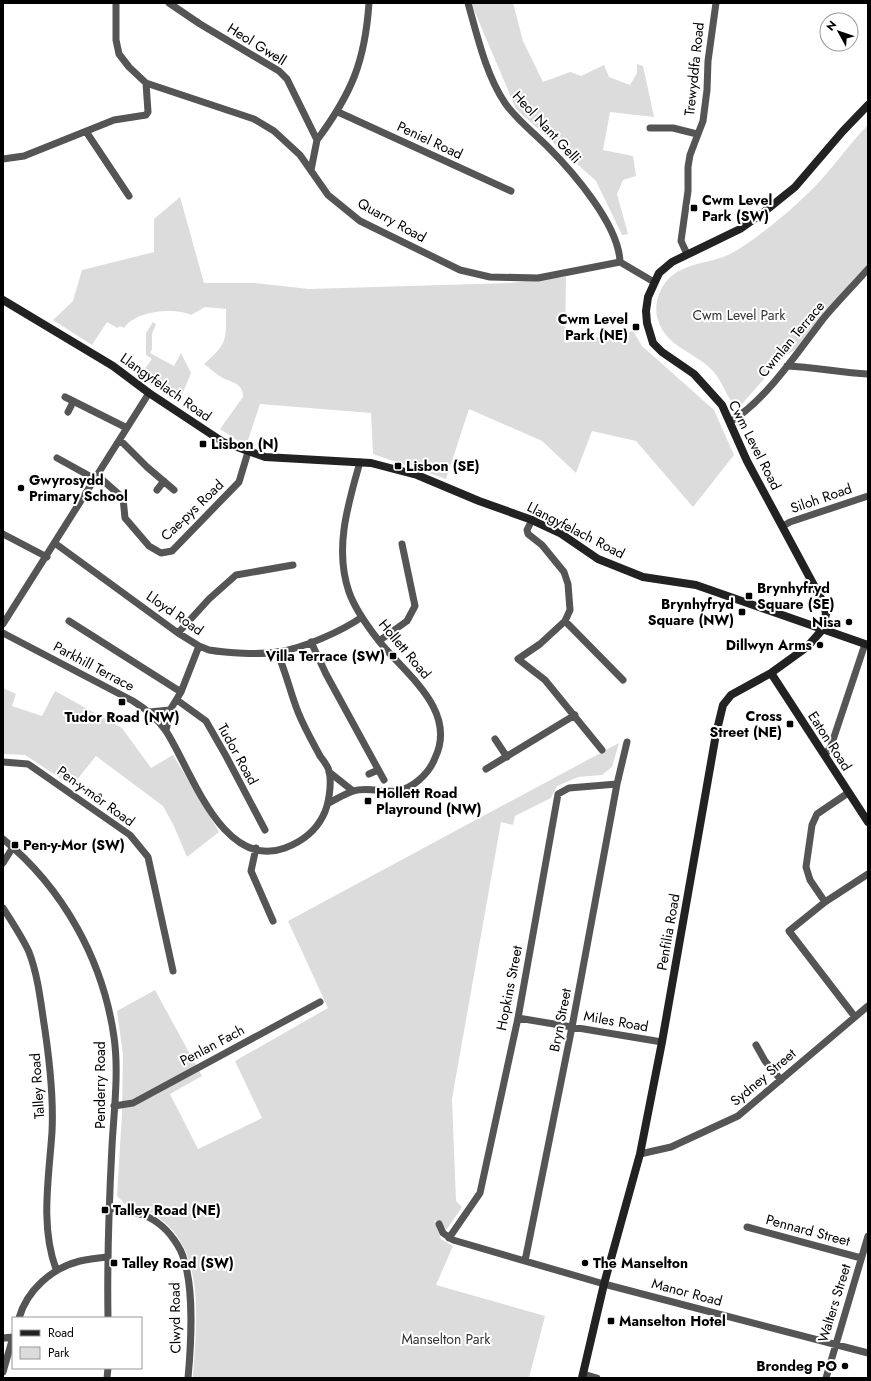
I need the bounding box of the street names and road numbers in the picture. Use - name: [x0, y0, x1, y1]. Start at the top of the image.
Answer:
- street label: Heol Gwell: [224, 18, 290, 70]
- street label: Trewyddfa Road: [679, 21, 709, 117]
- street label: Heol Nant Gelli: [508, 86, 586, 168]
- street label: Peniel Road: [394, 116, 466, 164]
- street label: Quarry Road: [354, 193, 430, 247]
- street label: Cwmlan Terrace: [753, 297, 829, 381]
- street label: Llangyfelach Road: [116, 348, 216, 426]
- street label: Cwm Level Road: [724, 397, 786, 493]
- street label: Cae-pys Road: [156, 475, 228, 545]
- street label: Siloh Road: [788, 478, 854, 518]
- street label: Llangyfelach Road: [524, 497, 628, 563]
- street label: Lloyd Road: [142, 586, 208, 640]
- street label: Hollett Road: [374, 615, 436, 683]
- street label: Parkhill Terrace: [50, 636, 138, 696]
- street label: Eaton Road: [803, 707, 857, 775]
- street label: Tudor Road: [213, 720, 263, 788]
- street label: Pen-y-môr Road: [53, 761, 139, 831]
- street label: Penfilia Road: [651, 892, 685, 972]
- street label: Hopkins Street: [491, 943, 527, 1032]
- street label: Bryn Street: [544, 986, 576, 1053]
- street label: Miles Road: [582, 1005, 650, 1037]
- street label: Penlan Fach: [176, 1020, 248, 1070]
- street label: Penderry Road: [90, 1041, 110, 1129]
- street label: Sydney Street: [726, 1043, 801, 1110]
- street label: Talley Road: [25, 1052, 49, 1120]
- street label: Pennard Street: [764, 1209, 853, 1251]
- street label: Walters Street: [813, 1261, 856, 1345]
- street label: Manor Road: [650, 1273, 724, 1311]
- street label: Clwyd Road: [164, 1282, 186, 1354]

